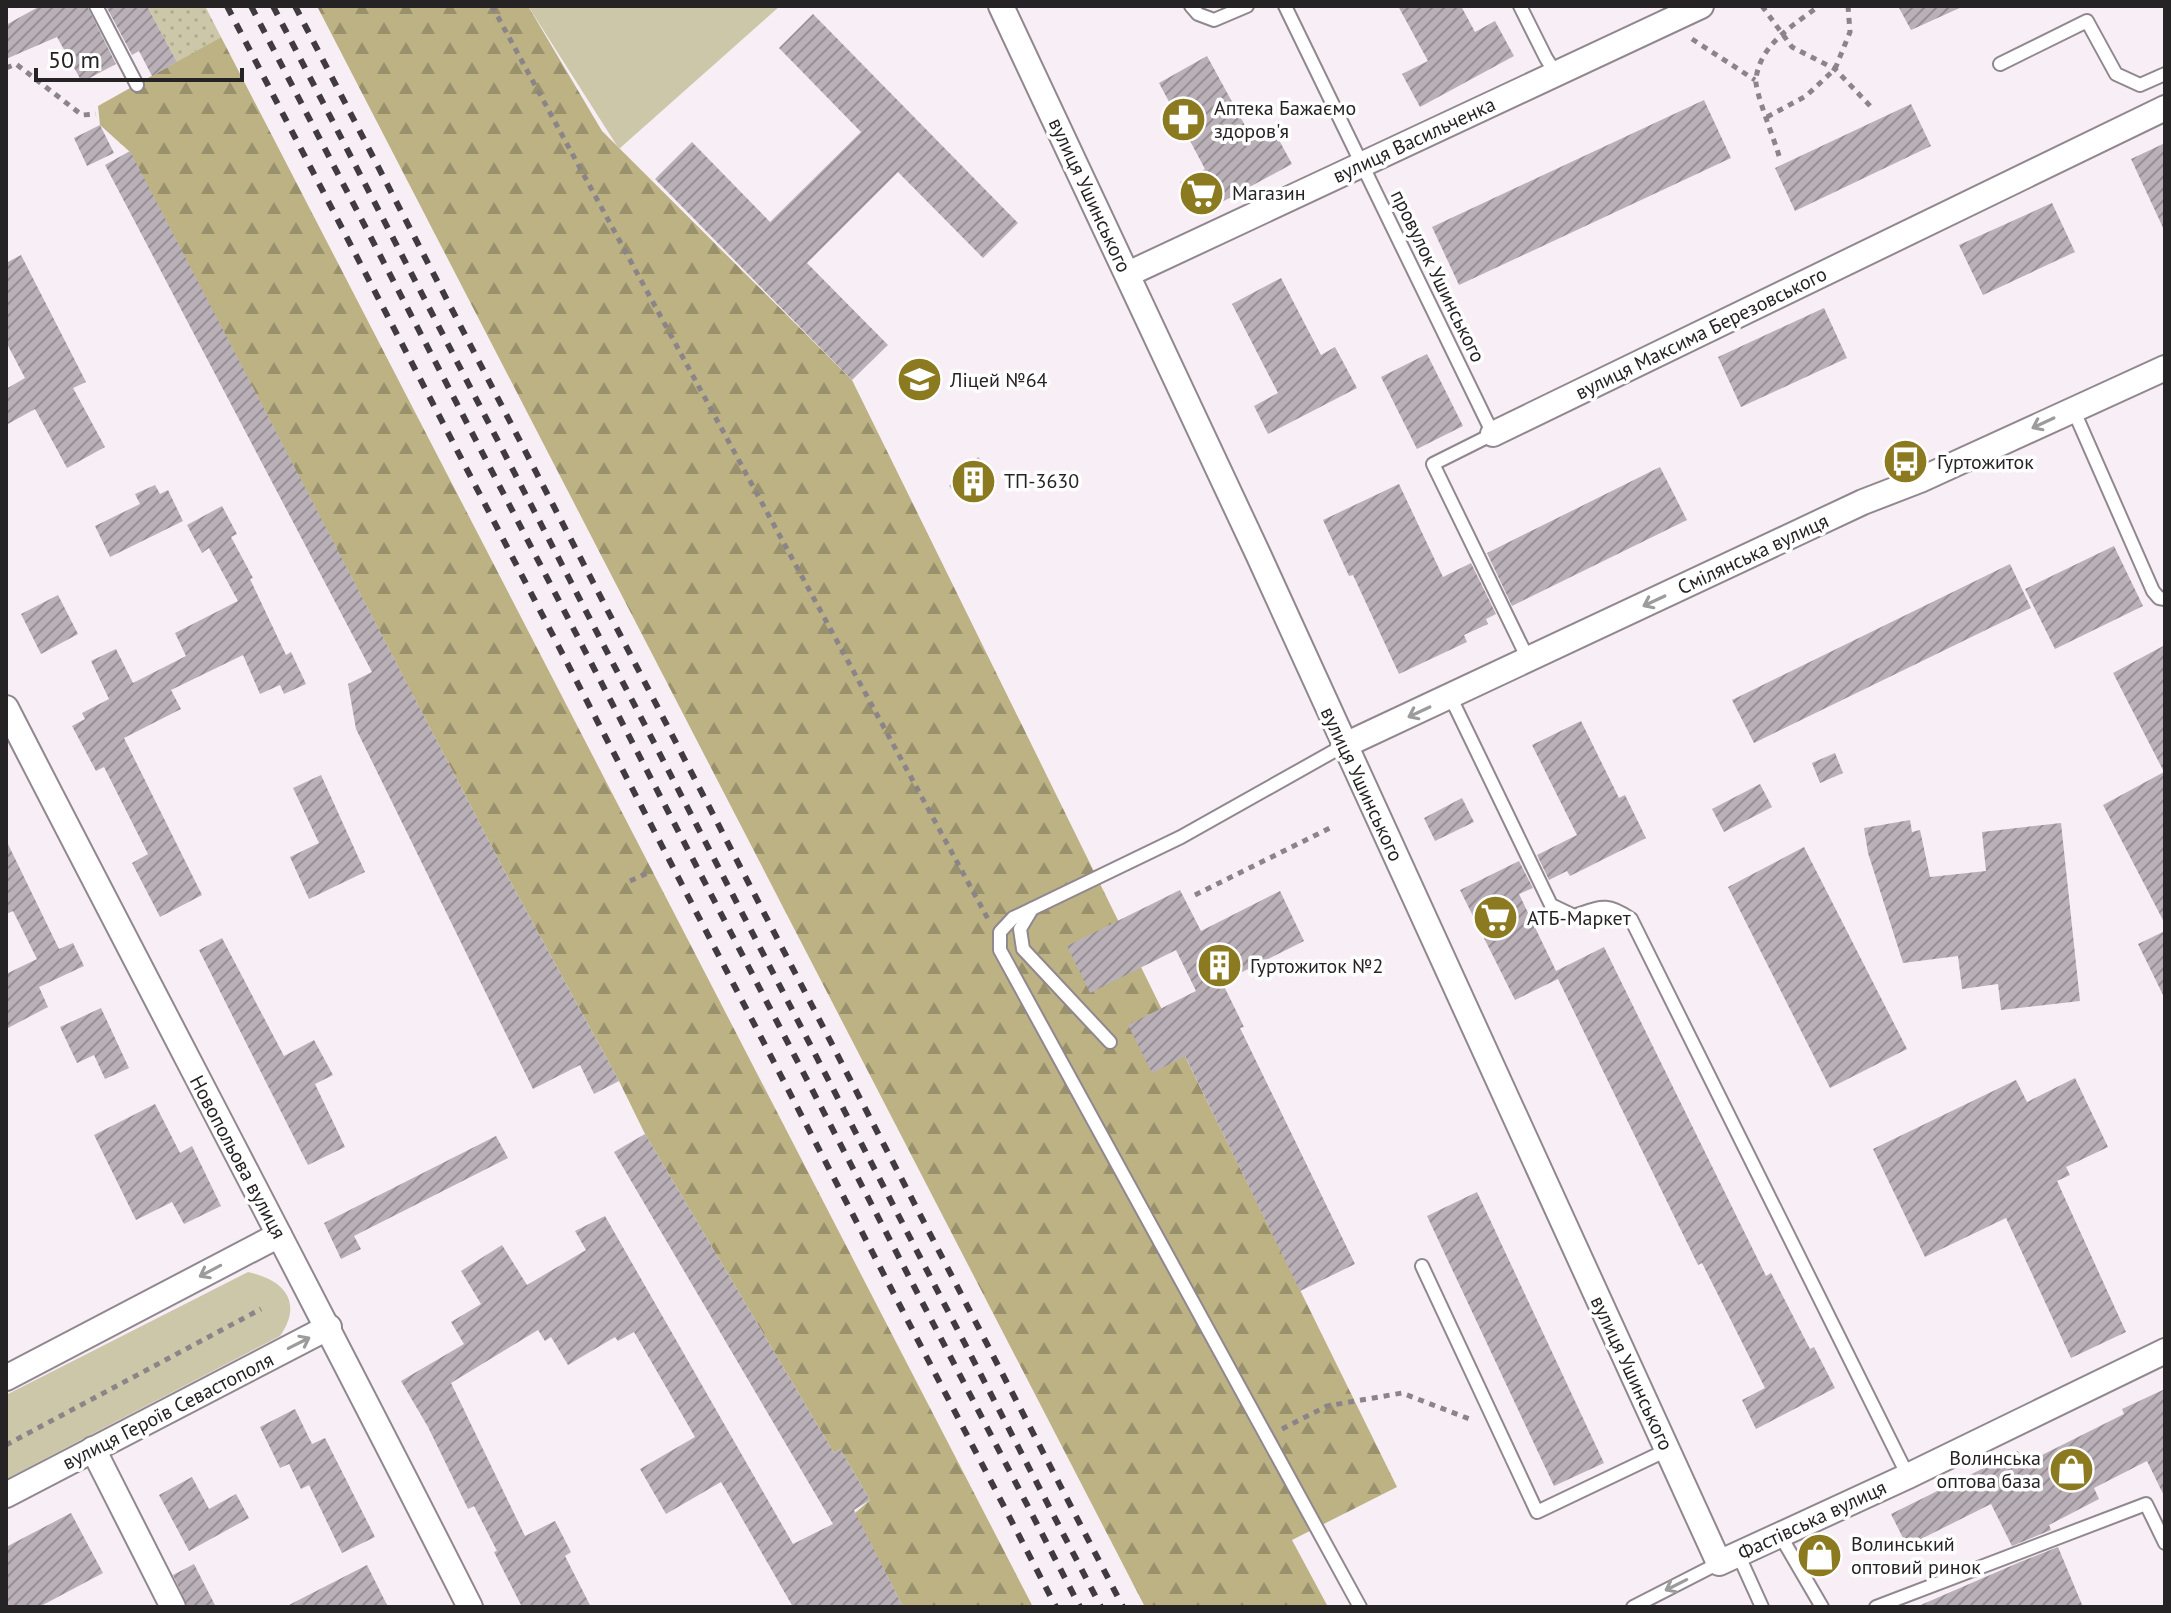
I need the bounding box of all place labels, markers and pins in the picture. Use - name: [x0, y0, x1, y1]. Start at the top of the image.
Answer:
- pharmacy icon: Аптека Бажаємо здоров'я: [1159, 95, 1207, 143]
- place label: Аптека Бажаємо здоров'я: [1214, 95, 1356, 144]
- supermarket icon: Магазин: [1177, 169, 1225, 217]
- place label: Магазин: [1232, 180, 1306, 206]
- school or university icon: Ліцей №64: [895, 356, 943, 404]
- place label: Ліцей №64: [949, 367, 1048, 393]
- bus stop icon: Гуртожиток: [1882, 438, 1930, 486]
- place label: Гуртожиток: [1937, 449, 2034, 475]
- building icon: ТП-3630: [949, 457, 997, 505]
- place label: ТП-3630: [1004, 468, 1079, 494]
- supermarket icon: АТБ-Маркет: [1472, 894, 1520, 942]
- place label: АТБ-Маркет: [1527, 905, 1631, 931]
- building icon: Гуртожиток №2: [1195, 942, 1243, 990]
- place label: Гуртожиток №2: [1250, 953, 1383, 979]
- place label: Волинська оптова база: [1937, 1445, 2041, 1494]
- shop icon: Волинська оптова база: [2048, 1445, 2096, 1493]
- place label: Волинський оптовий ринок: [1851, 1531, 1981, 1580]
- shop icon: Волинський оптовий ринок: [1796, 1532, 1844, 1580]

